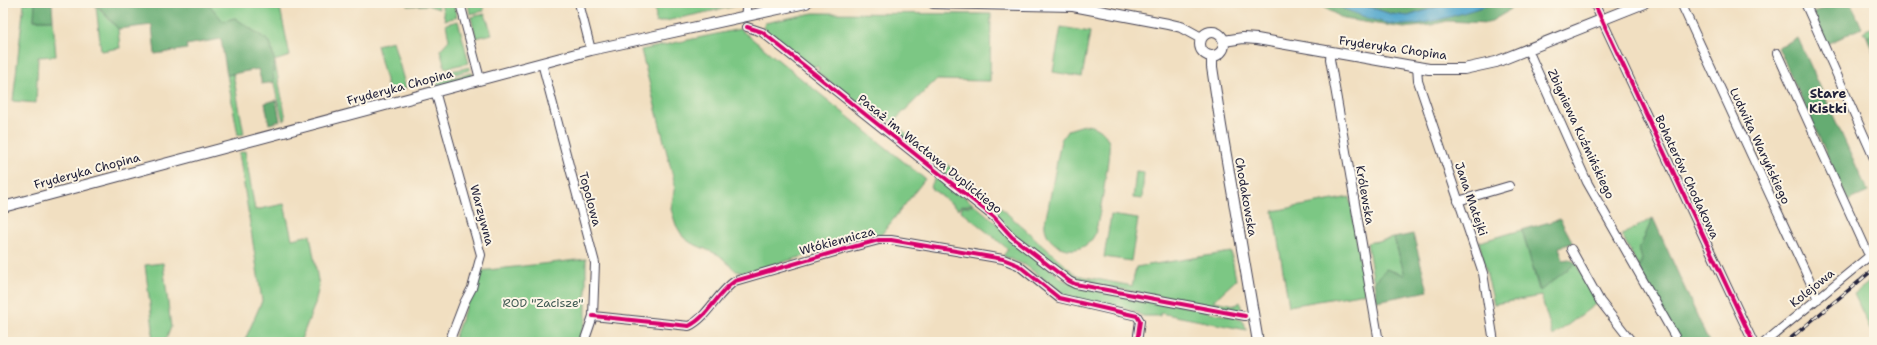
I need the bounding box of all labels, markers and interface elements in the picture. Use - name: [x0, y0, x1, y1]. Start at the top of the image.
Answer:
- street label: Fryderyka Chopina: [1338, 32, 1449, 64]
- street label: Fryderyka Chopina: [345, 65, 455, 109]
- street label: Zbigniewa Kuźmińskiego: [1544, 66, 1618, 202]
- street label: Ludwika Waryńskiego: [1726, 85, 1794, 207]
- district label: Stare Kistki: [1809, 85, 1847, 117]
- street label: Pasaż im. Wacława Duplickiego: [855, 91, 1005, 217]
- street label: Bohaterów Chodakowa: [1651, 112, 1723, 242]
- street label: Fryderyka Chopina: [32, 149, 142, 193]
- street label: Chodakowska: [1231, 156, 1261, 238]
- street label: Jana Matejki: [1451, 160, 1491, 238]
- street label: Królewska: [1352, 164, 1378, 226]
- street label: Topolowa: [575, 170, 605, 228]
- street label: Warzywna: [466, 183, 498, 248]
- street label: Włókiennicza: [798, 223, 877, 259]
- street label: Kolejowa: [1787, 265, 1838, 311]
- park label: ROD "Zacisze": [502, 295, 584, 311]

